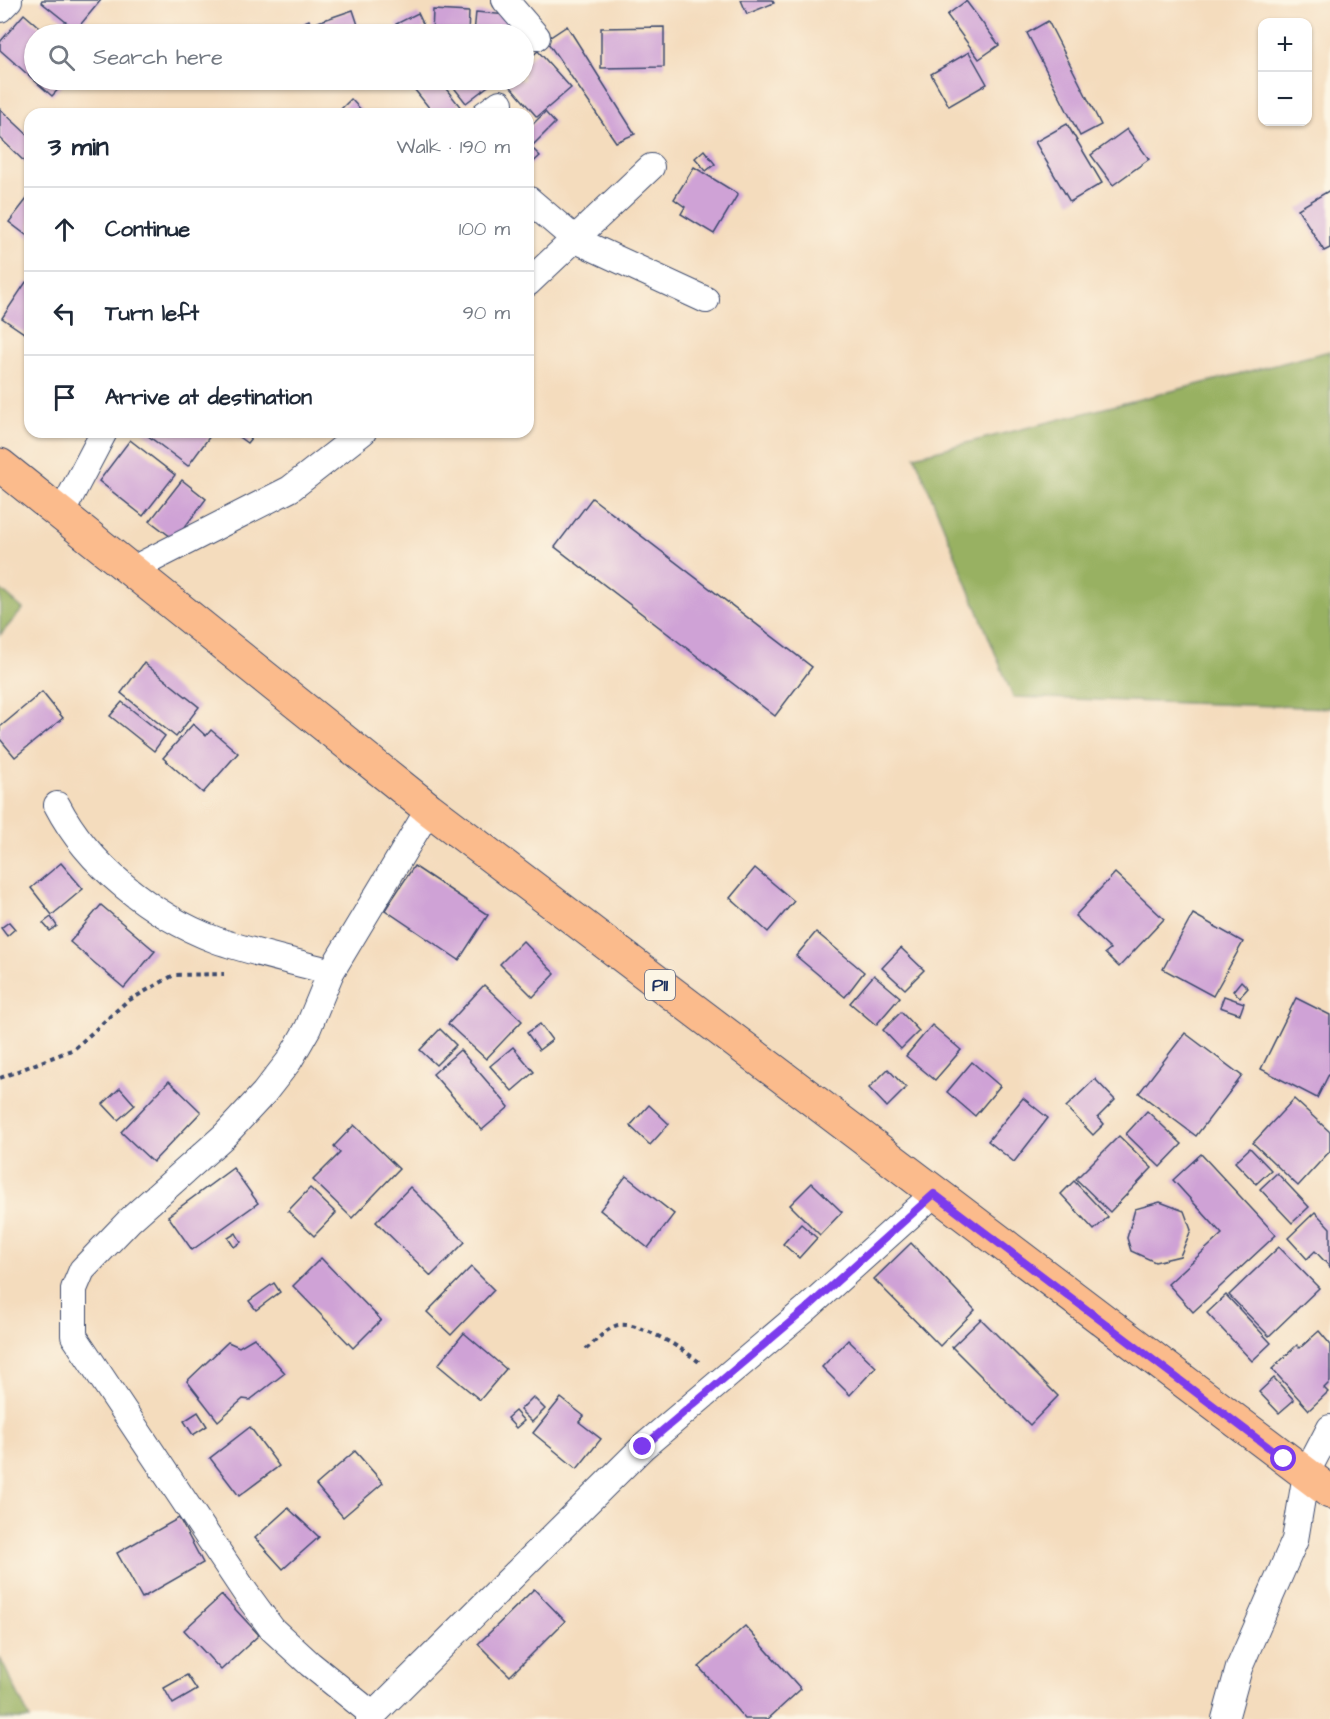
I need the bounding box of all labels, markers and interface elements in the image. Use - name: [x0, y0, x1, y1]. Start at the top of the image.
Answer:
- map controls: [1258, 18, 1312, 126]
- button: +: [1258, 18, 1312, 72]
- search box: [24, 24, 534, 90]
- icon: search: [45, 41, 78, 74]
- text: Search here: [93, 42, 223, 73]
- button: −: [1258, 72, 1312, 126]
- text: 3 min: [48, 129, 109, 165]
- text: Walk · 190 m: [397, 133, 510, 161]
- icon: ahead: [48, 213, 81, 246]
- text: Continue: [105, 214, 190, 245]
- text: 100 m: [459, 215, 510, 243]
- icon: left: [48, 297, 81, 330]
- text: Turn left: [105, 298, 199, 329]
- text: 90 m: [462, 299, 510, 327]
- icon: arrive: [48, 381, 81, 414]
- text: Arrive at destination: [105, 382, 312, 413]
- road number: P11: [645, 970, 675, 1000]
- route end: [629, 1433, 655, 1459]
- route start: [1270, 1445, 1296, 1471]

